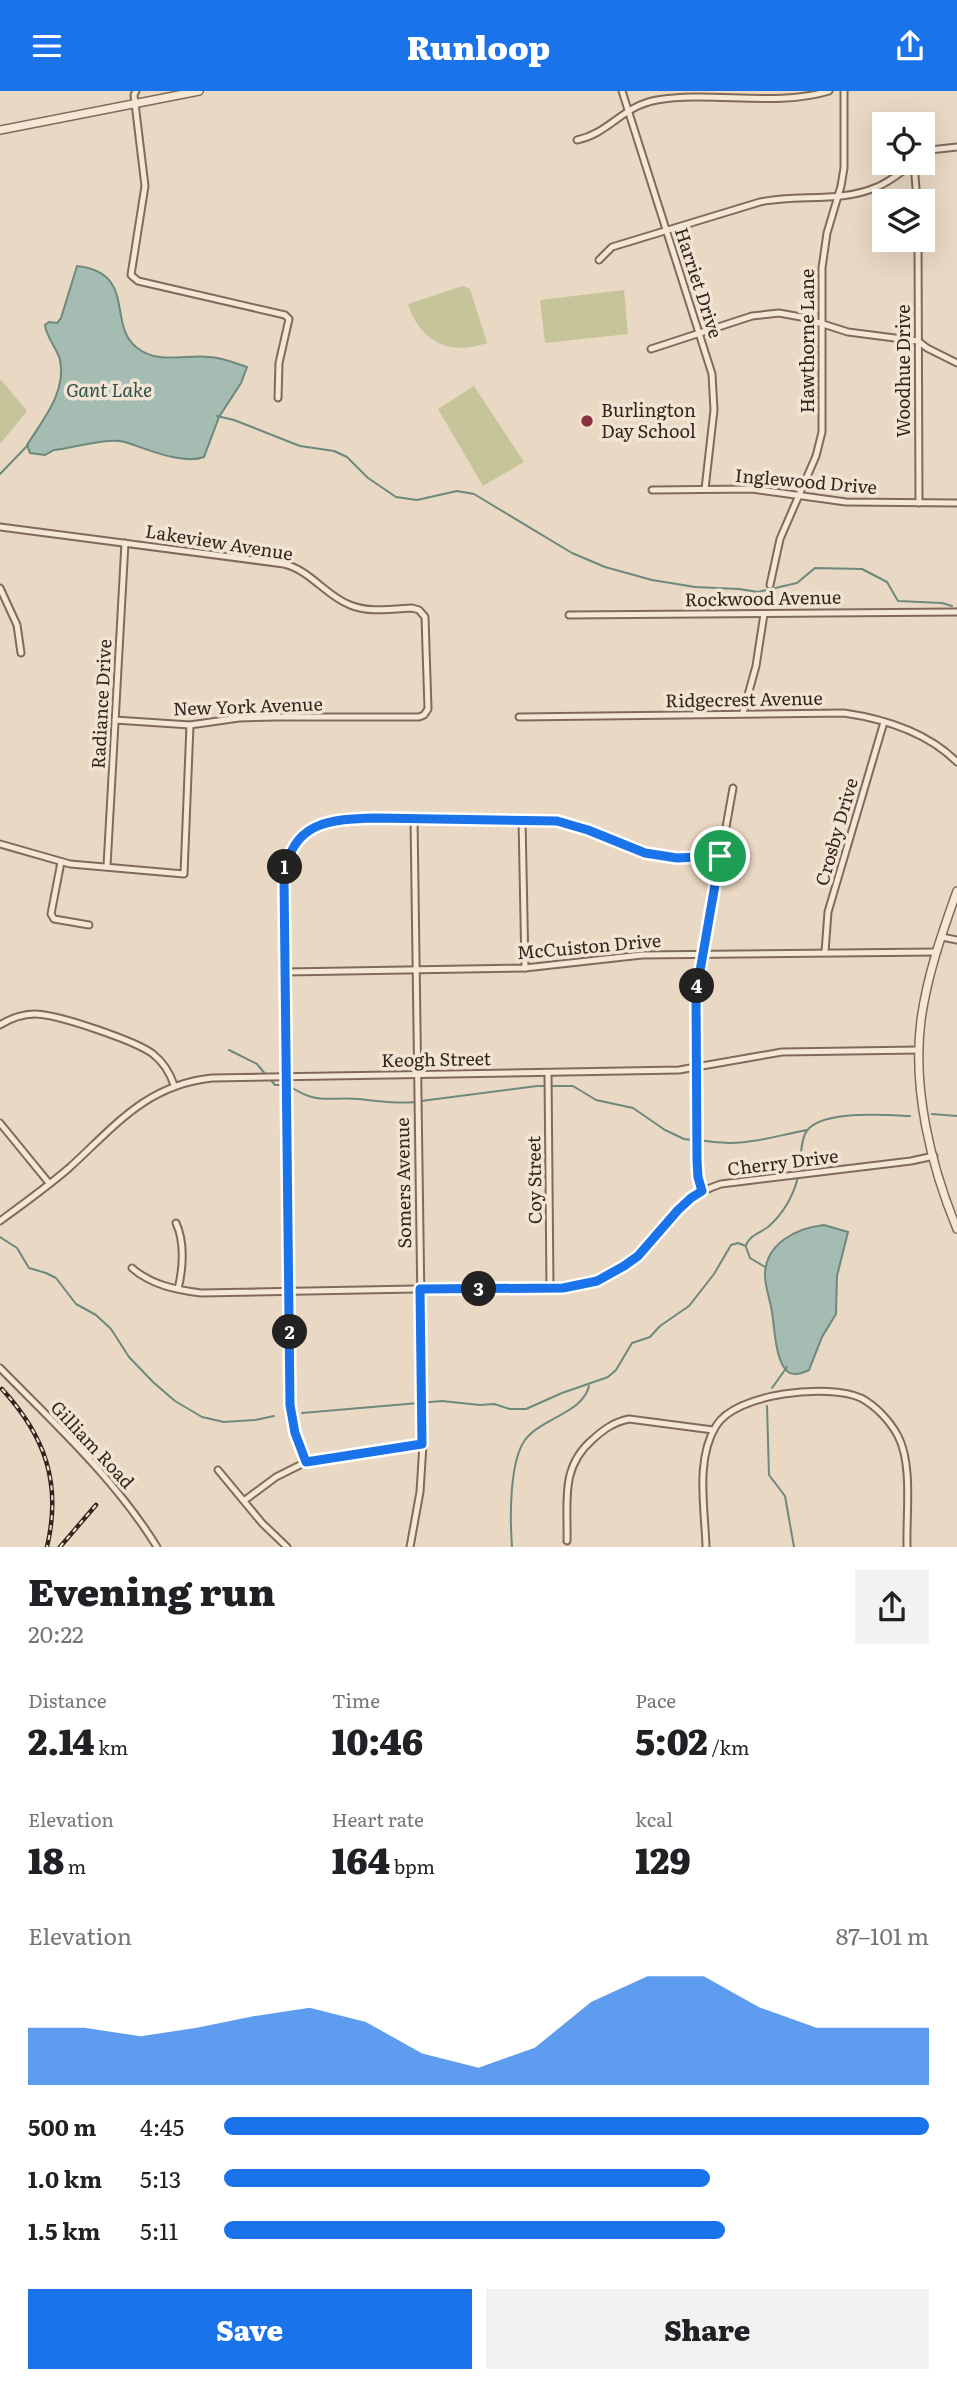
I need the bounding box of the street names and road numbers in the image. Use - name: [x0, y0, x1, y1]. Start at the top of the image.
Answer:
- street label: Harriet Drive: [669, 224, 730, 341]
- street label: Hawthorne Lane: [793, 269, 820, 413]
- street label: Woodhue Drive: [889, 304, 916, 438]
- street label: Inglewood Drive: [734, 461, 878, 500]
- street label: Lakeview Avenue: [143, 517, 295, 567]
- street label: Rockwood Avenue: [684, 583, 842, 612]
- street label: Radiance Drive: [84, 638, 117, 769]
- street label: Ridgecrest Avenue: [665, 684, 823, 713]
- street label: New York Avenue: [173, 689, 323, 722]
- street label: Crosby Drive: [807, 775, 864, 889]
- street label: McCuiston Drive: [516, 926, 662, 965]
- street label: Keogh Street: [381, 1044, 492, 1073]
- street label: Somers Avenue: [388, 1117, 417, 1249]
- street label: Coy Street: [519, 1135, 548, 1224]
- street label: Cherry Drive: [726, 1141, 840, 1182]
- street label: Gilliam Road: [45, 1394, 141, 1494]

